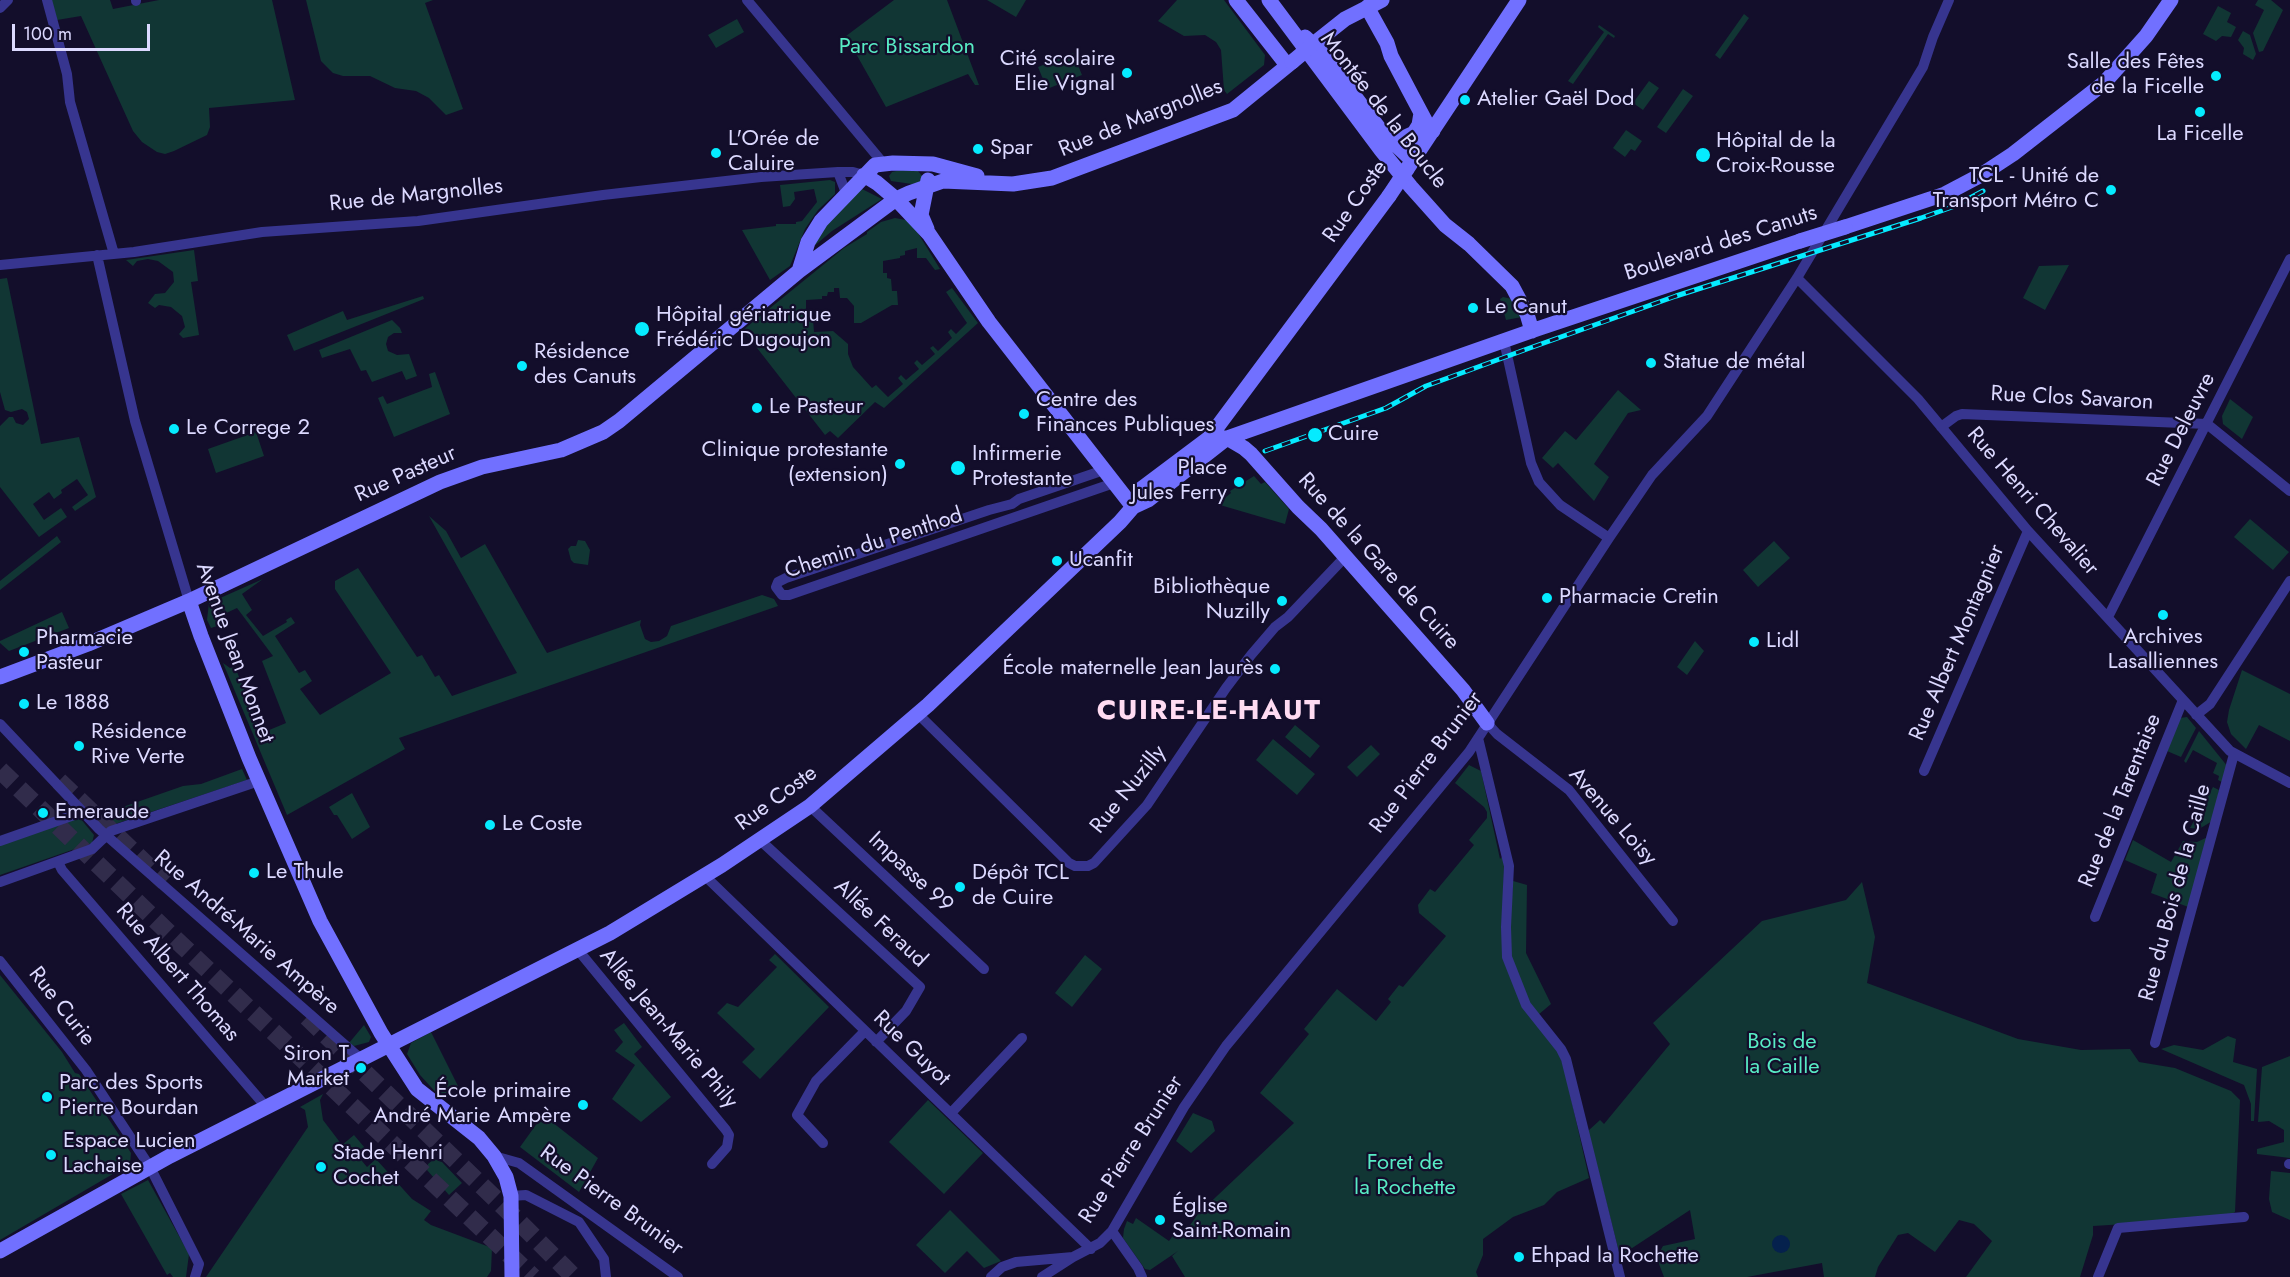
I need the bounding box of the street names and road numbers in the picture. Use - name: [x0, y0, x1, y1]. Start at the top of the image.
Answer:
- street label: Montée de la Boucle: [1314, 27, 1452, 195]
- street label: Rue de Margnolles: [1055, 74, 1227, 164]
- street label: Rue Coste: [1318, 156, 1394, 248]
- street label: Rue de Margnolles: [328, 174, 504, 218]
- street label: Boulevard des Canuts: [1621, 200, 1821, 288]
- street label: Rue Deleuvre: [2142, 369, 2222, 491]
- street label: Rue Clos Savaron: [1990, 382, 2154, 416]
- street label: Rue Henri Chevalier: [1960, 422, 2104, 582]
- street label: Rue Pasteur: [351, 441, 461, 509]
- street label: Rue de la Gare de Cuire: [1292, 468, 1464, 656]
- street label: Chemin du Penthod: [782, 503, 966, 585]
- street label: Rue Albert Montagnier: [1905, 541, 2011, 745]
- street label: Avenue Jean Monnet: [189, 559, 279, 747]
- street label: Rue Pierre Brunier: [1365, 687, 1489, 839]
- street label: Rue de la Tarentaise: [2074, 710, 2168, 892]
- street label: Rue Nuzilly: [1085, 740, 1173, 840]
- street label: Rue Coste: [731, 761, 823, 837]
- street label: Avenue Loisy: [1562, 763, 1662, 871]
- street label: Rue du Bois de la Caille: [2134, 782, 2218, 1004]
- street label: Impasse 99: [862, 827, 958, 919]
- street label: Rue André-Marie Ampère: [148, 845, 344, 1021]
- street label: Allée Feraud: [828, 874, 932, 974]
- street label: Rue Albert Thomas: [110, 898, 244, 1048]
- street label: Allée Jean-Marie Phily: [593, 944, 743, 1114]
- street label: Rue Curie: [22, 962, 100, 1052]
- street label: Rue Guyot: [867, 1006, 955, 1092]
- street label: Rue Pierre Brunier: [1074, 1071, 1190, 1229]
- street label: Rue Pierre Brunier: [534, 1140, 688, 1262]

